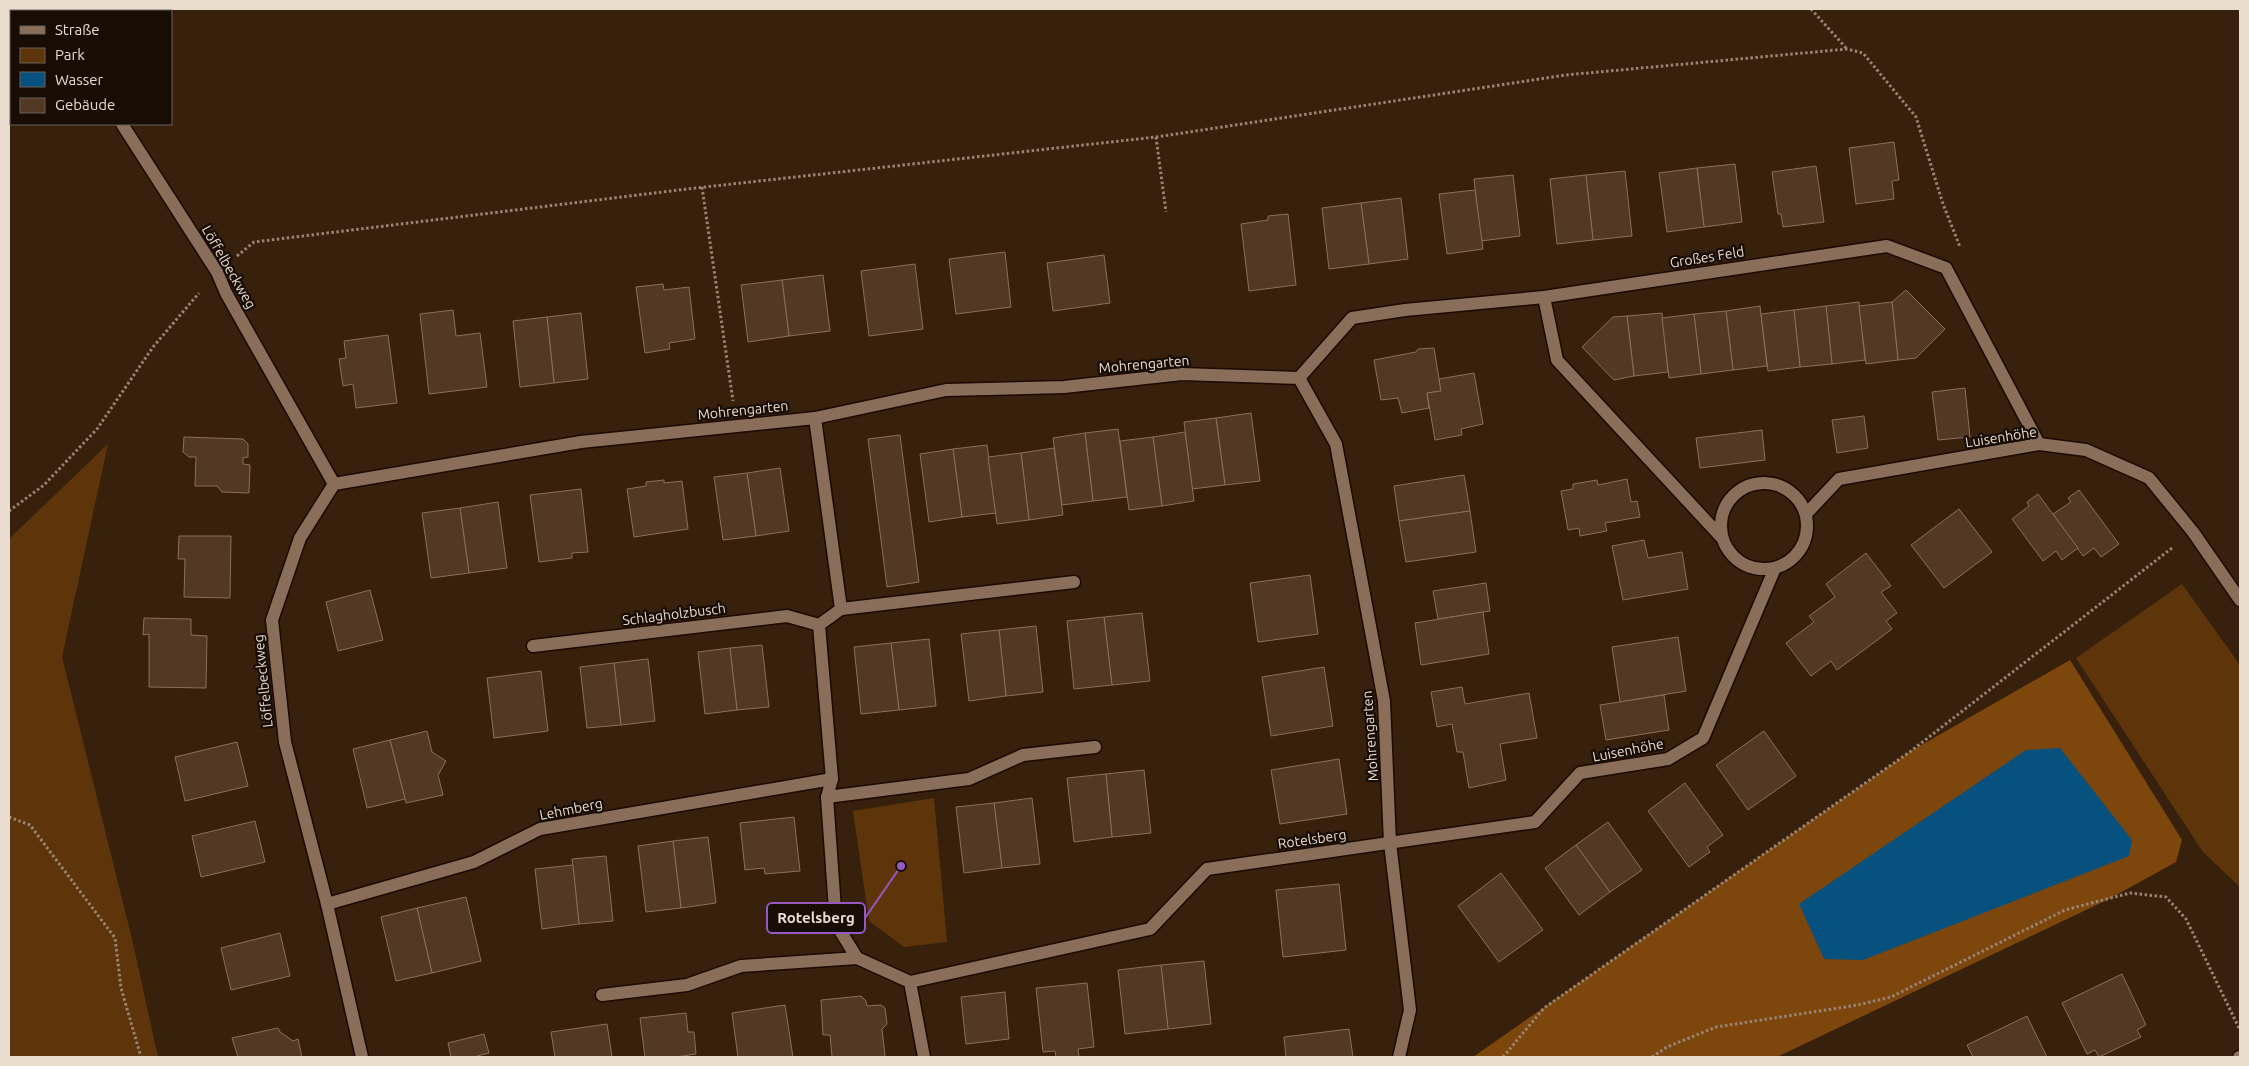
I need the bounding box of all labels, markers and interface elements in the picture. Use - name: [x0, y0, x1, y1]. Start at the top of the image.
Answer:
- legend: [10, 10, 172, 125]
- text: Straße: [55, 21, 99, 38]
- text: Park: [55, 46, 85, 63]
- text: Wasser: [55, 71, 104, 88]
- text: Gebäude: [55, 96, 115, 113]
- street label: Löffelbeckweg: [199, 222, 259, 312]
- street label: Großes Feld: [1669, 243, 1745, 271]
- street label: Mohrengarten: [1098, 352, 1190, 376]
- street label: Mohrengarten: [697, 397, 789, 423]
- street label: Luisenhöhe: [1964, 423, 2038, 451]
- street label: Schlagholzbusch: [621, 600, 727, 628]
- street label: Löffelbeckweg: [250, 634, 276, 728]
- street label: Mohrengarten: [1359, 690, 1381, 782]
- street label: Luisenhöhe: [1591, 735, 1665, 765]
- street label: Lehmberg: [538, 795, 604, 823]
- street label: Rotelsberg: [1277, 826, 1347, 852]
- callout: Rotelsberg: [767, 903, 865, 933]
- text: Rotelsberg: [777, 909, 855, 926]

